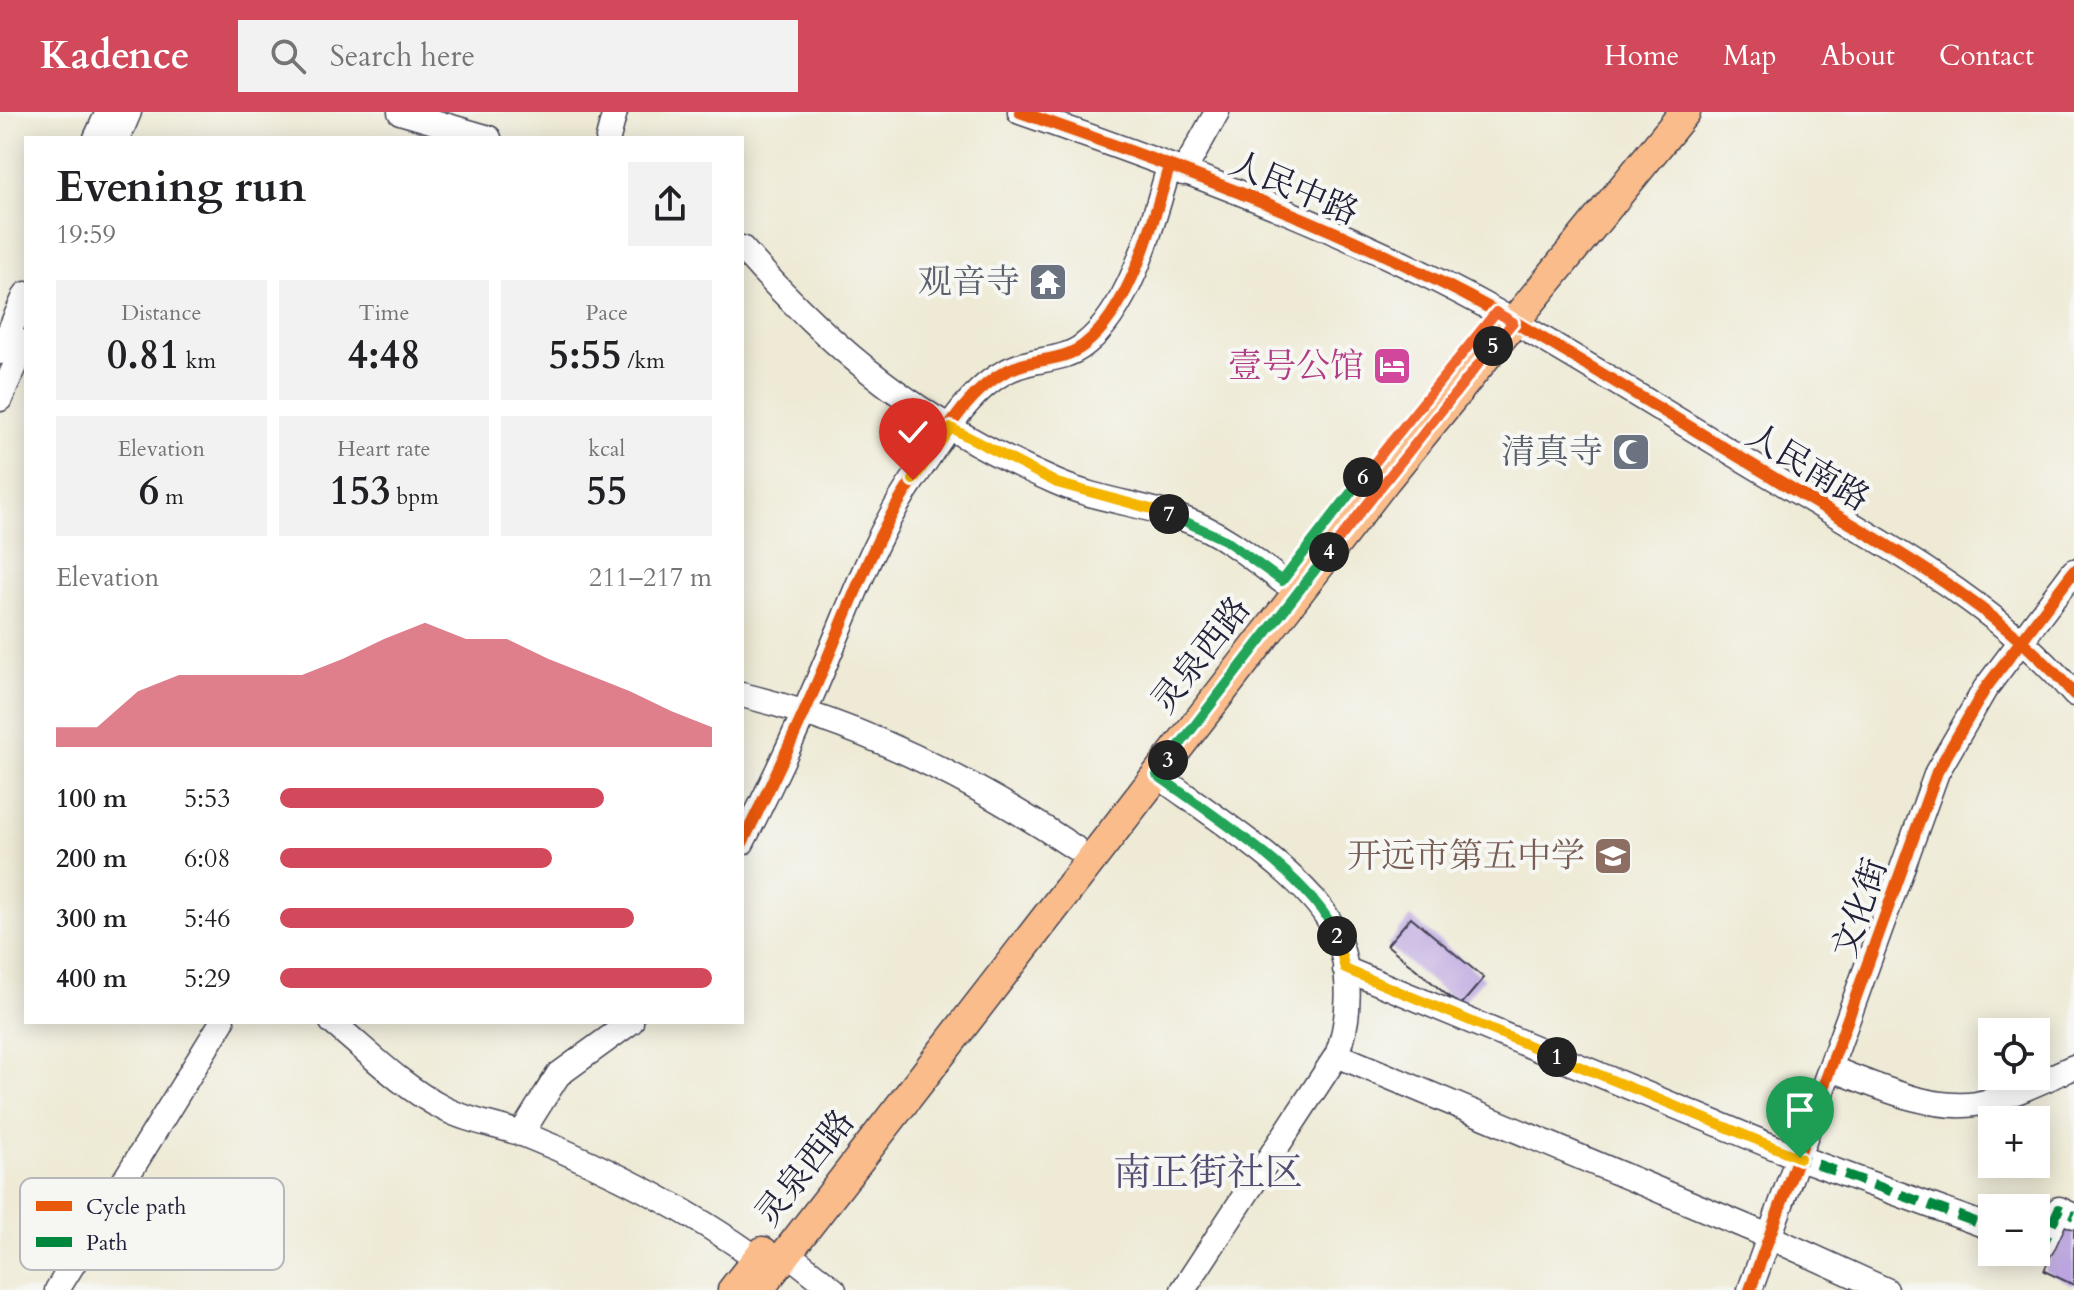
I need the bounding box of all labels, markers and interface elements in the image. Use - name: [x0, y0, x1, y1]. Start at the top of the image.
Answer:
- search box: [238, 20, 798, 92]
- text: Kadence: [40, 30, 190, 82]
- icon: search: [266, 34, 310, 78]
- text: Search here: [330, 36, 475, 77]
- text: Home: [1604, 37, 1679, 75]
- text: Map: [1723, 37, 1777, 75]
- text: About: [1821, 37, 1895, 75]
- text: Contact: [1939, 37, 2034, 75]
- street label: 人民中路: [1222, 140, 1366, 236]
- text: Evening run: [56, 157, 306, 217]
- button: share: [628, 162, 712, 246]
- text: 19:59: [56, 217, 116, 252]
- place label: 观音寺: [918, 259, 1020, 305]
- temple icon: 观音寺: [1027, 261, 1069, 303]
- text: Distance: [121, 298, 202, 328]
- text: Time: [359, 298, 409, 328]
- text: Pace: [585, 298, 628, 328]
- pin: 5: [1473, 326, 1513, 366]
- text: 0.81: [107, 328, 180, 383]
- text: 4:48: [347, 328, 421, 383]
- text: 5:55: [548, 328, 621, 383]
- text: 5: [1487, 331, 1499, 361]
- place label: 壹号公馆: [1228, 343, 1364, 389]
- hotel icon: 壹号公馆: [1371, 345, 1413, 387]
- text: km: [180, 346, 216, 376]
- text: /km: [621, 346, 665, 376]
- pin: [879, 398, 947, 480]
- icon: check: [891, 410, 935, 454]
- street label: 人民南路: [1738, 412, 1878, 522]
- place label: 清真寺: [1501, 429, 1603, 475]
- mosque icon: 清真寺: [1610, 431, 1652, 473]
- text: Elevation: [118, 434, 205, 464]
- text: Heart rate: [337, 434, 431, 464]
- text: kcal: [588, 434, 625, 464]
- pin: 6: [1343, 457, 1383, 497]
- text: 6: [1357, 462, 1369, 492]
- text: 6: [139, 464, 159, 519]
- text: 153: [329, 464, 391, 519]
- text: 55: [586, 464, 627, 519]
- text: m: [159, 482, 184, 512]
- text: bpm: [391, 482, 439, 512]
- pin: 7: [1149, 494, 1189, 534]
- text: 7: [1163, 499, 1175, 529]
- pin: 4: [1309, 532, 1349, 572]
- text: 4: [1323, 537, 1335, 567]
- text: Elevation: [56, 560, 159, 595]
- text: 211–217 m: [589, 560, 712, 595]
- street label: 灵泉西路: [1141, 587, 1261, 723]
- pin: 3: [1148, 740, 1188, 780]
- text: 3: [1162, 745, 1174, 775]
- text: 100 m: [56, 781, 127, 816]
- text: 5:53: [184, 781, 231, 816]
- place label: 开远市第五中学: [1347, 833, 1585, 879]
- school or university icon: 开远市第五中学: [1592, 835, 1634, 877]
- text: 200 m: [56, 841, 127, 876]
- text: 6:08: [184, 841, 231, 876]
- street label: 文化街: [1822, 852, 1898, 964]
- text: 300 m: [56, 901, 127, 936]
- text: 5:46: [184, 901, 231, 936]
- pin: 2: [1317, 916, 1357, 956]
- text: 2: [1331, 921, 1343, 951]
- text: 400 m: [56, 961, 127, 996]
- text: 5:29: [184, 961, 231, 996]
- map controls: [1978, 1018, 2050, 1266]
- button: locate: [1978, 1018, 2050, 1090]
- pin: 1: [1537, 1037, 1577, 1077]
- text: 1: [1551, 1042, 1563, 1072]
- pin: [1766, 1076, 1834, 1158]
- icon: arrive: [1778, 1088, 1822, 1132]
- street label: 灵泉西路: [745, 1100, 865, 1236]
- button: +: [1978, 1106, 2050, 1178]
- district label: 南正街社区: [1113, 1147, 1303, 1199]
- legend: [20, 1178, 284, 1270]
- text: Cycle path: [86, 1192, 186, 1222]
- button: −: [1978, 1194, 2050, 1266]
- text: Path: [86, 1228, 128, 1258]

